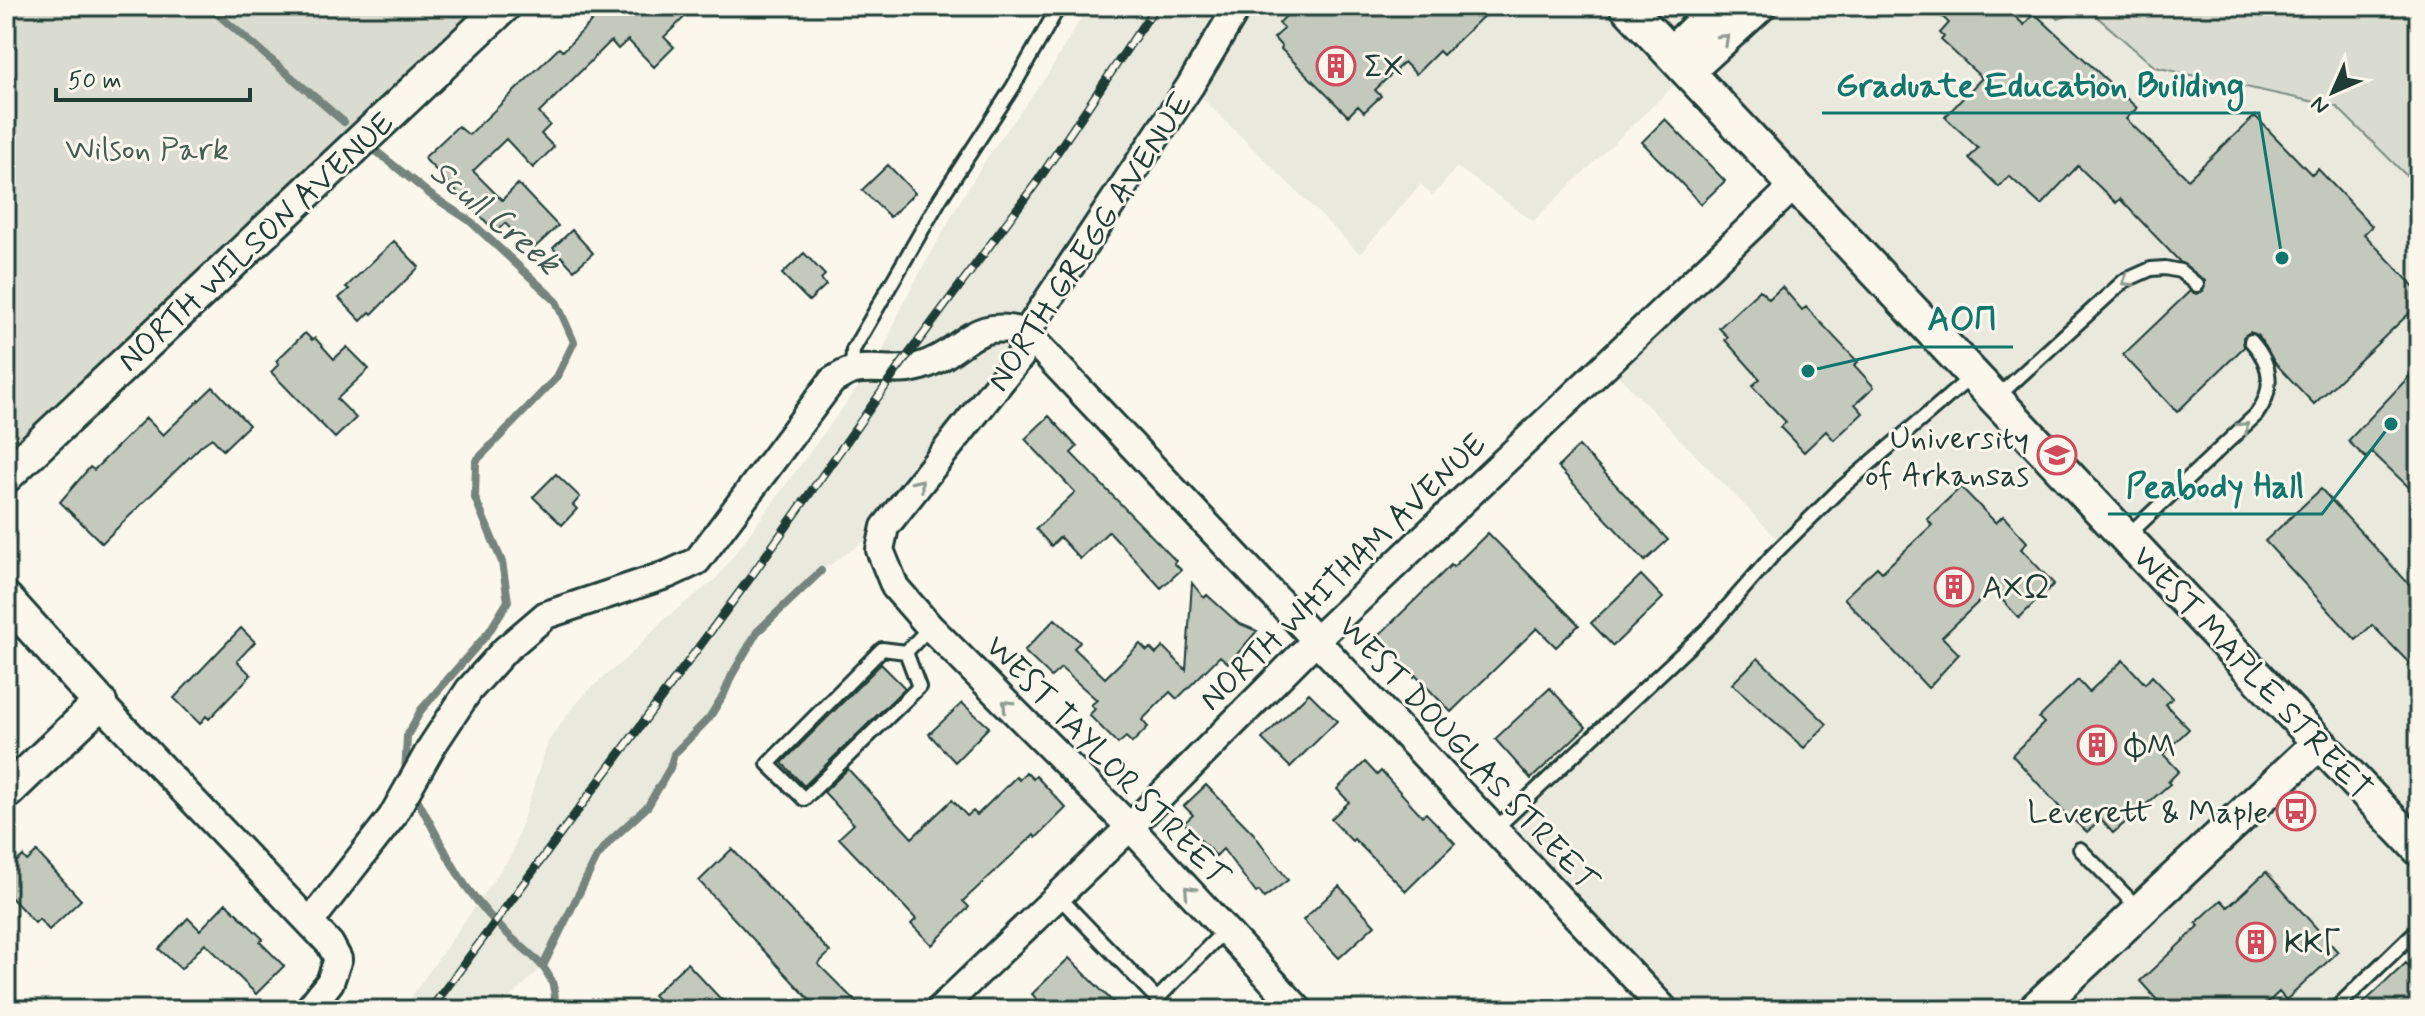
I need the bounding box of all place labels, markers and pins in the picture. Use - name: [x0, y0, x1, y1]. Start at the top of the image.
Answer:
- building icon: ΣΧ: [1315, 45, 1357, 87]
- place label: ΣΧ: [1364, 47, 1403, 89]
- callout: Graduate Education Building: [1822, 55, 2259, 113]
- callout: ΑΟΠ: [1912, 289, 2013, 347]
- place label: University of Arkansas: [1865, 418, 2029, 497]
- school or university icon: University of Arkansas: [2036, 434, 2078, 476]
- callout: Peabody Hall: [2108, 456, 2322, 514]
- building icon: ΑΧΩ: [1933, 566, 1975, 608]
- place label: ΑΧΩ: [1982, 568, 2050, 610]
- building icon: ΦΜ: [2076, 724, 2118, 766]
- place label: ΦΜ: [2124, 726, 2176, 768]
- bus stop icon: Leverett & Maple: [2275, 790, 2317, 832]
- place label: Leverett & Maple: [2027, 792, 2268, 834]
- building icon: ΚΚΓ: [2235, 921, 2277, 963]
- place label: ΚΚΓ: [2284, 923, 2340, 965]

